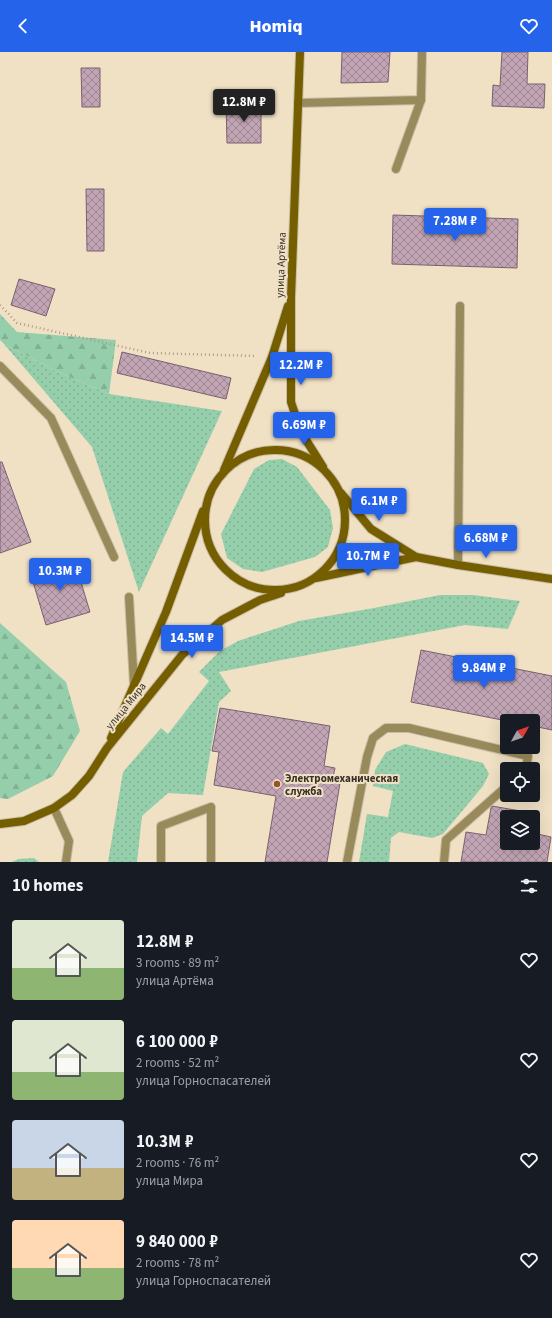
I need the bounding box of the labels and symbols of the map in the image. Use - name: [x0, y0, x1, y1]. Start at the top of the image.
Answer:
- pin: 12.8M ₽: [207, 89, 281, 123]
- pin: 7.28M ₽: [418, 208, 492, 242]
- street label: улица Артёма: [272, 232, 290, 298]
- pin: 12.2M ₽: [264, 352, 338, 386]
- pin: 6.69M ₽: [267, 412, 341, 446]
- pin: 6.1M ₽: [346, 488, 412, 522]
- pin: 6.68M ₽: [449, 525, 523, 559]
- pin: 10.7M ₽: [331, 543, 405, 577]
- pin: 10.3M ₽: [23, 558, 97, 592]
- pin: 14.5M ₽: [155, 625, 229, 659]
- pin: 9.84M ₽: [447, 655, 521, 689]
- street label: улица Мира: [102, 679, 150, 733]
- north arrow: [500, 714, 540, 754]
- place label: Электромеханическая служба: [285, 771, 398, 799]
- marker: Электромеханическая служба: [272, 779, 282, 789]

